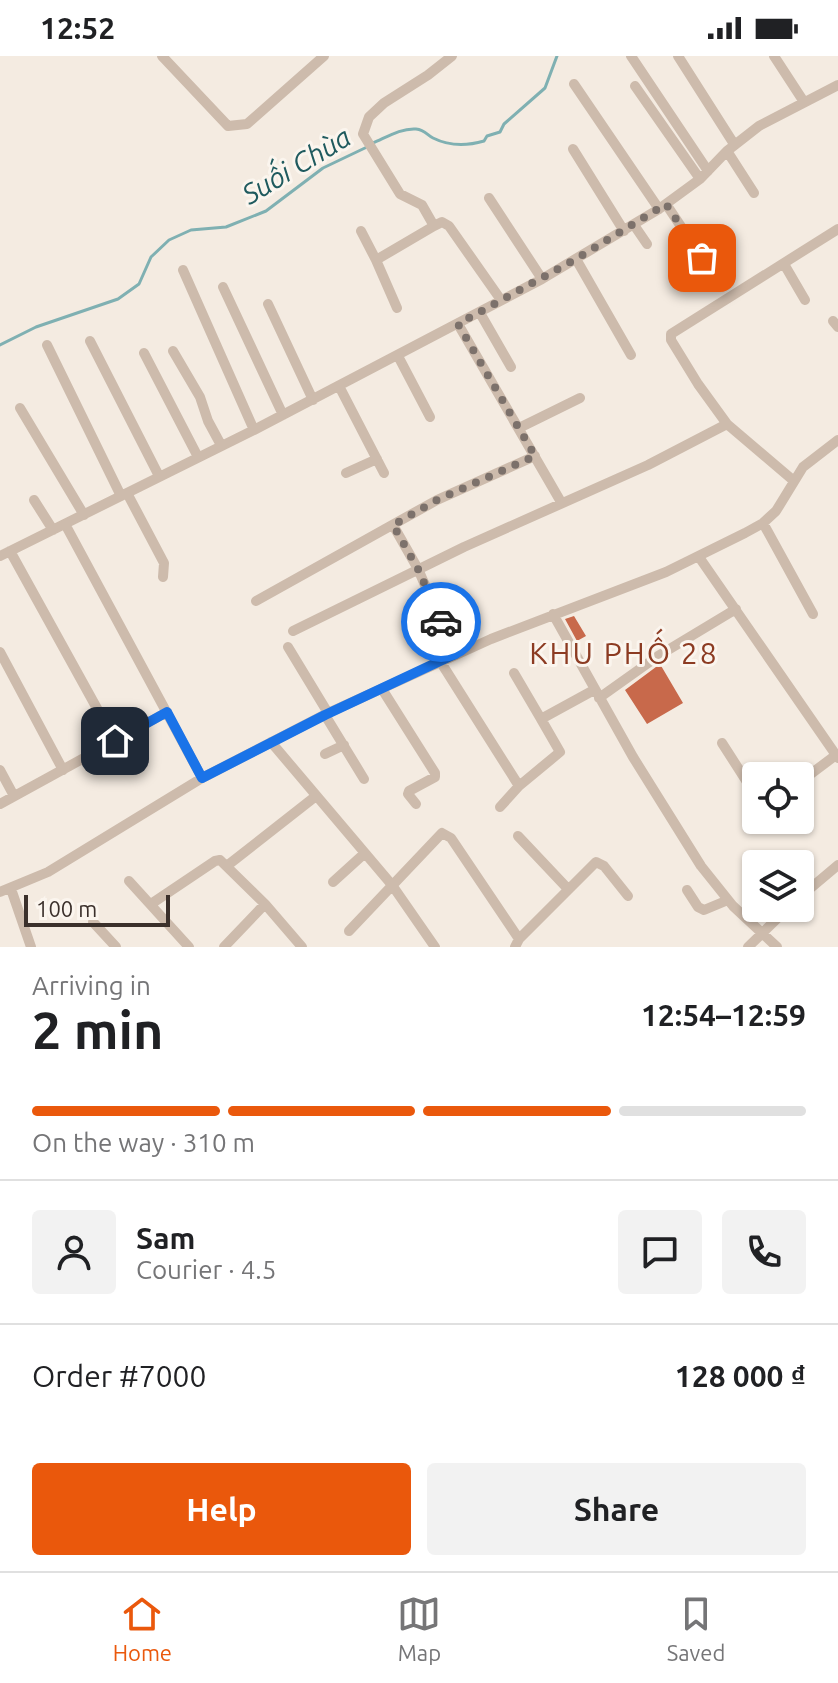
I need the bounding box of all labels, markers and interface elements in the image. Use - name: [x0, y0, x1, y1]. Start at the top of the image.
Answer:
- text: 12:52: [40, 11, 115, 45]
- water label: Suối Chùa: [234, 118, 356, 210]
- pin: [668, 224, 736, 292]
- icon: bag: [680, 236, 724, 280]
- courier: [401, 582, 481, 662]
- icon: car: [419, 600, 463, 644]
- district label: KHU PHỐ 28: [529, 628, 719, 670]
- pin: [81, 707, 149, 775]
- icon: home: [93, 719, 137, 763]
- map controls: [742, 762, 814, 922]
- button: locate: [742, 762, 814, 834]
- button: layers: [742, 850, 814, 922]
- scale bar: [24, 891, 170, 927]
- text: 100 m: [36, 896, 97, 921]
- text: Arriving in: [32, 971, 151, 1000]
- text: 12:54–12:59: [641, 998, 806, 1032]
- text: 2 min: [32, 1001, 163, 1059]
- text: On the way · 310 m: [32, 1128, 255, 1157]
- button: person: [32, 1210, 116, 1294]
- button: chat: [618, 1210, 702, 1294]
- button: phone: [722, 1210, 806, 1294]
- text: Sam: [136, 1221, 195, 1255]
- text: Courier · 4.5: [136, 1255, 276, 1284]
- text: Order #7000: [32, 1359, 206, 1393]
- text: 128 000 ₫: [675, 1359, 806, 1393]
- button: Help: [32, 1463, 411, 1555]
- button: Share: [427, 1463, 806, 1555]
- tab: Home: [113, 1592, 172, 1665]
- tab: Map: [397, 1592, 441, 1665]
- tab: Saved: [667, 1592, 725, 1665]

